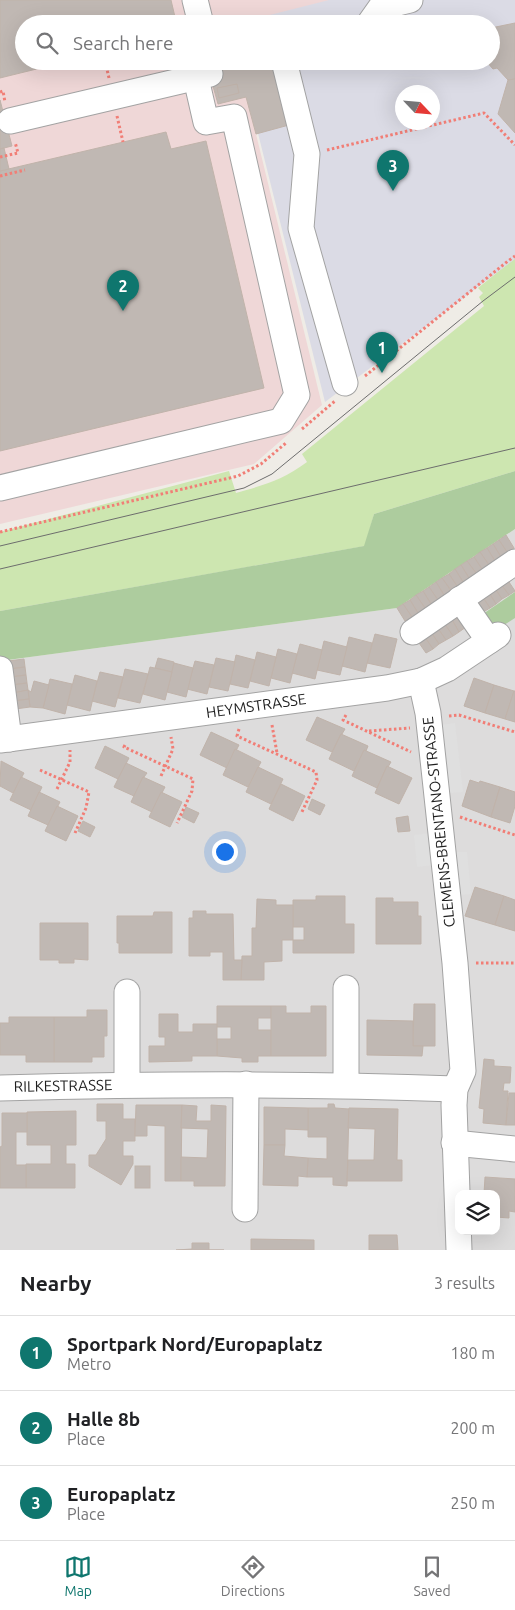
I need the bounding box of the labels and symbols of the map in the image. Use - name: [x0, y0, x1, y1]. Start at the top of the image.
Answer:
- north arrow: [395, 85, 440, 130]
- pin: 3: [377, 150, 409, 191]
- pin: 2: [107, 270, 139, 311]
- pin: 1: [366, 332, 398, 373]
- street label: HEYMSTRASSE: [205, 690, 307, 721]
- street label: CLEMENS-BRENTANO-STRASSE: [419, 716, 458, 928]
- your location: [212, 839, 238, 865]
- street label: RILKESTRASSE: [14, 1076, 112, 1095]

